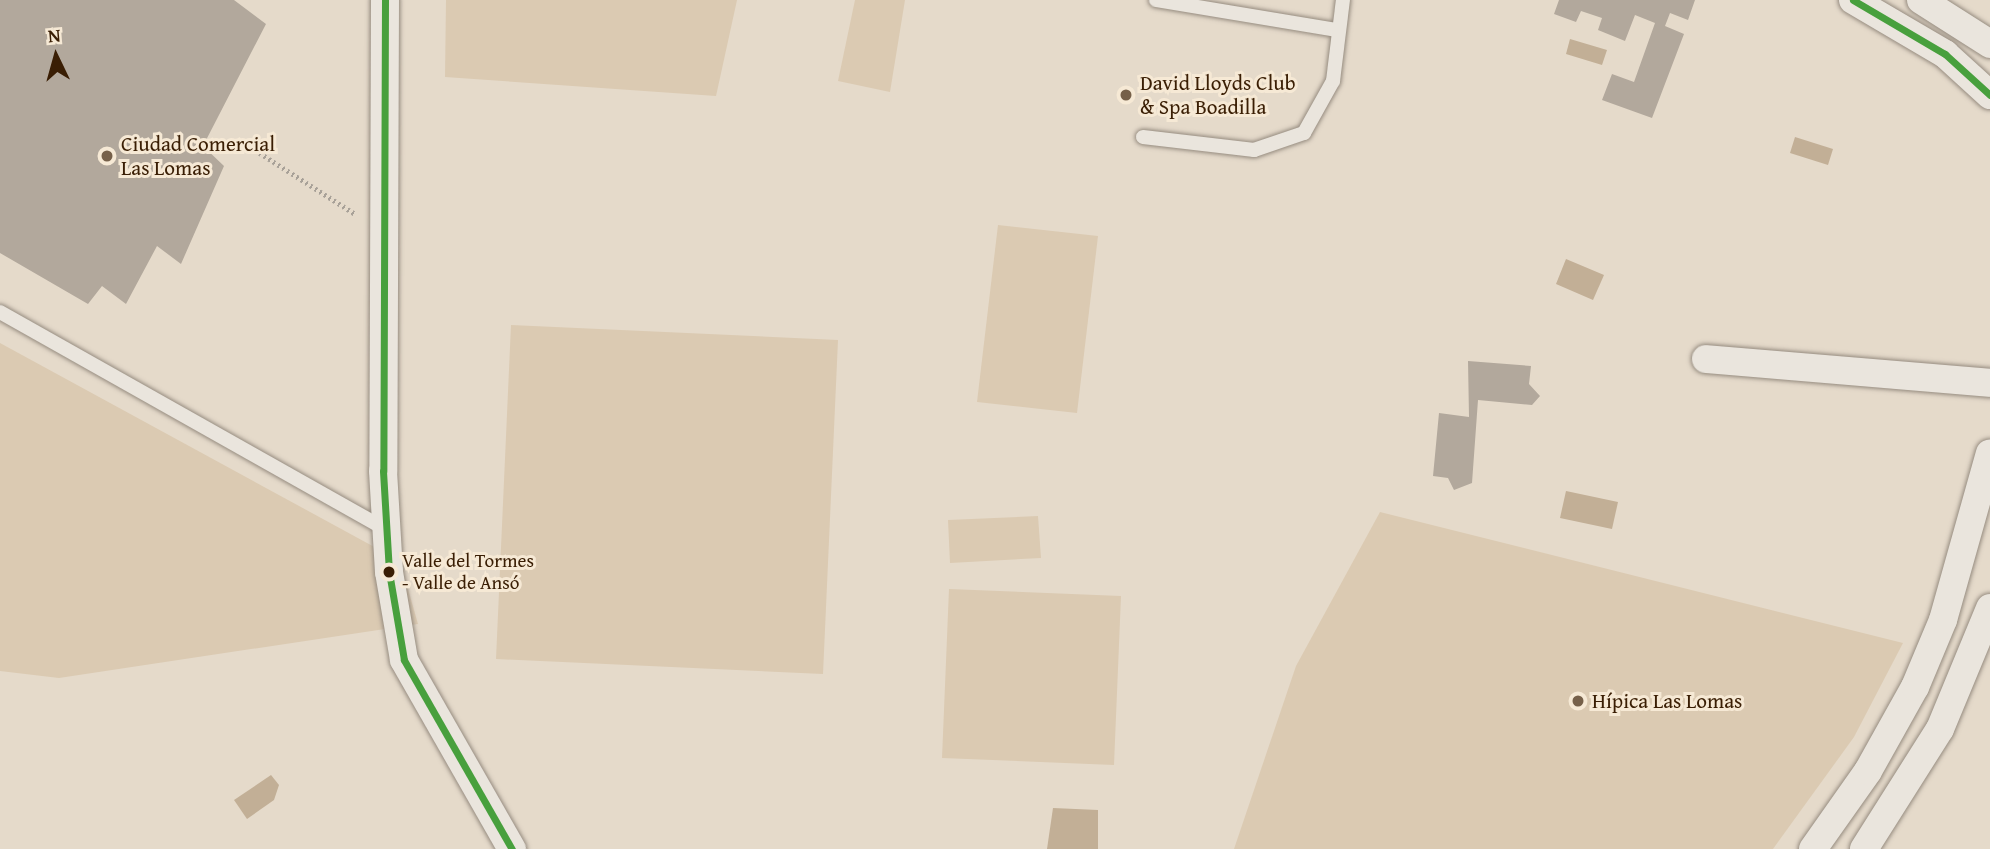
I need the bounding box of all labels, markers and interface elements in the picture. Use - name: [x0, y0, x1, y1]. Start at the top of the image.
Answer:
- north arrow: [21, 21, 91, 91]
- text: N: [47, 21, 62, 50]
- place label: David Lloyds Club & Spa Boadilla: [1140, 70, 1296, 120]
- marker: David Lloyds Club & Spa Boadilla: [1118, 87, 1134, 103]
- place label: Ciudad Comercial Las Lomas: [121, 131, 275, 181]
- marker: Ciudad Comercial Las Lomas: [99, 148, 115, 164]
- place label: Valle del Tormes - Valle de Ansó: [402, 550, 534, 594]
- marker: Valle del Tormes - Valle de Ansó: [382, 565, 396, 579]
- place label: Hípica Las Lomas: [1592, 688, 1742, 714]
- marker: Hípica Las Lomas: [1570, 693, 1586, 709]

